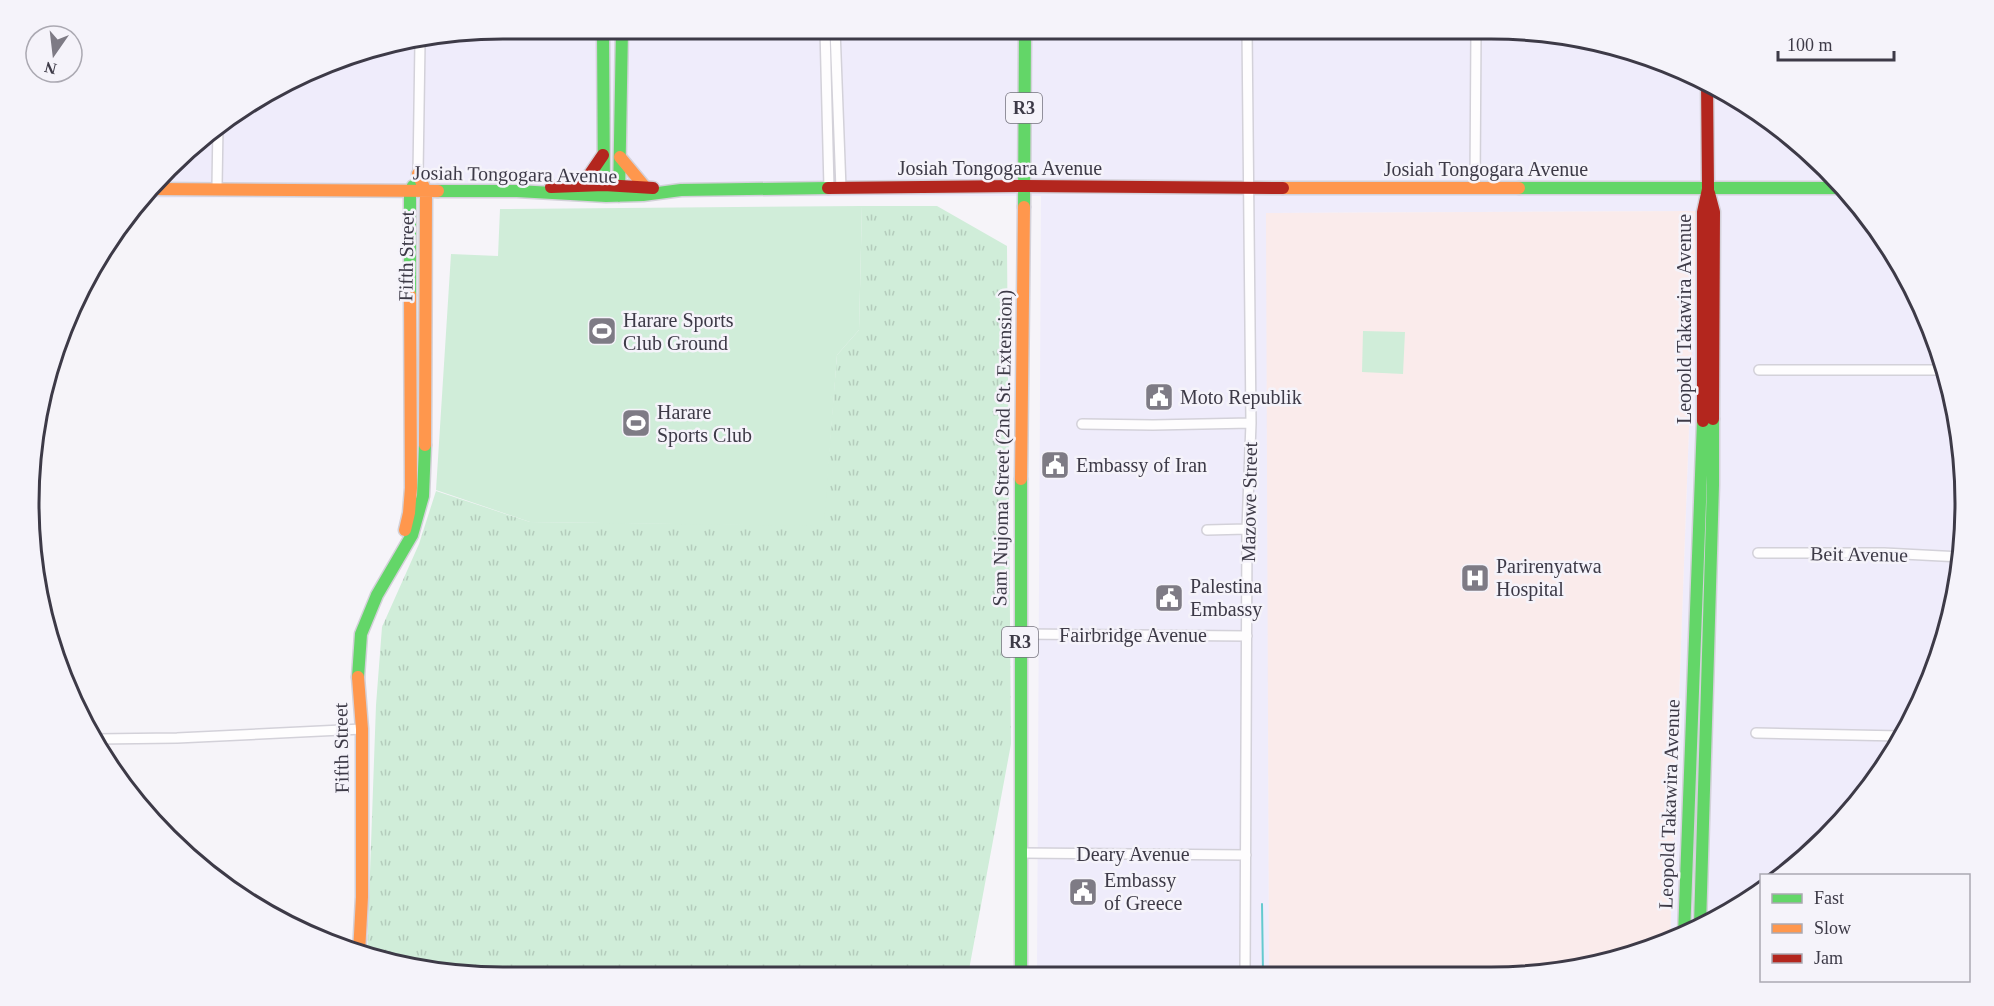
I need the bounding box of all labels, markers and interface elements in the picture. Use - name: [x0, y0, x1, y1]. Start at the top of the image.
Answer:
- north arrow: [24, 24, 84, 84]
- scale bar: [1778, 24, 1894, 62]
- text: 100 m: [1787, 35, 1833, 55]
- text: N: [42, 58, 58, 78]
- road number: R3: [1006, 93, 1042, 123]
- street label: Josiah Tongogara Avenue: [898, 157, 1102, 180]
- street label: Josiah Tongogara Avenue: [1384, 158, 1588, 181]
- street label: Josiah Tongogara Avenue: [413, 161, 618, 188]
- street label: Fifth Street: [394, 210, 418, 301]
- street label: Leopold Takawira Avenue: [1673, 214, 1696, 424]
- street label: Sam Nujoma Street (2nd St. Extension): [988, 290, 1017, 607]
- place label: Harare Sports Club Ground: [623, 309, 734, 354]
- sports icon: Harare Sports Club Ground: [586, 315, 618, 347]
- public building icon: Moto Republik: [1143, 381, 1175, 413]
- place label: Moto Republik: [1180, 386, 1302, 409]
- place label: Harare Sports Club: [657, 401, 752, 447]
- sports icon: Harare Sports Club: [620, 407, 652, 439]
- street label: Mazowe Street: [1237, 441, 1261, 562]
- public building icon: Embassy of Iran: [1039, 449, 1071, 481]
- place label: Embassy of Iran: [1076, 454, 1207, 477]
- street label: Beit Avenue: [1810, 542, 1908, 566]
- place label: Parirenyatwa Hospital: [1496, 555, 1602, 601]
- hospital icon: Parirenyatwa Hospital: [1459, 562, 1491, 594]
- place label: Palestina Embassy: [1190, 575, 1262, 621]
- public building icon: Palestina Embassy: [1153, 582, 1185, 614]
- street label: Fairbridge Avenue: [1059, 624, 1207, 647]
- road number: R3: [1002, 627, 1038, 657]
- street label: Leopold Takawira Avenue: [1654, 699, 1685, 909]
- street label: Fifth Street: [329, 702, 353, 793]
- street label: Deary Avenue: [1076, 843, 1190, 866]
- place label: Embassy of Greece: [1104, 869, 1182, 914]
- legend: [1760, 874, 1970, 982]
- public building icon: Embassy of Greece: [1067, 876, 1099, 908]
- text: Fast: [1814, 888, 1844, 908]
- text: Slow: [1814, 918, 1851, 938]
- text: Jam: [1814, 948, 1843, 968]

